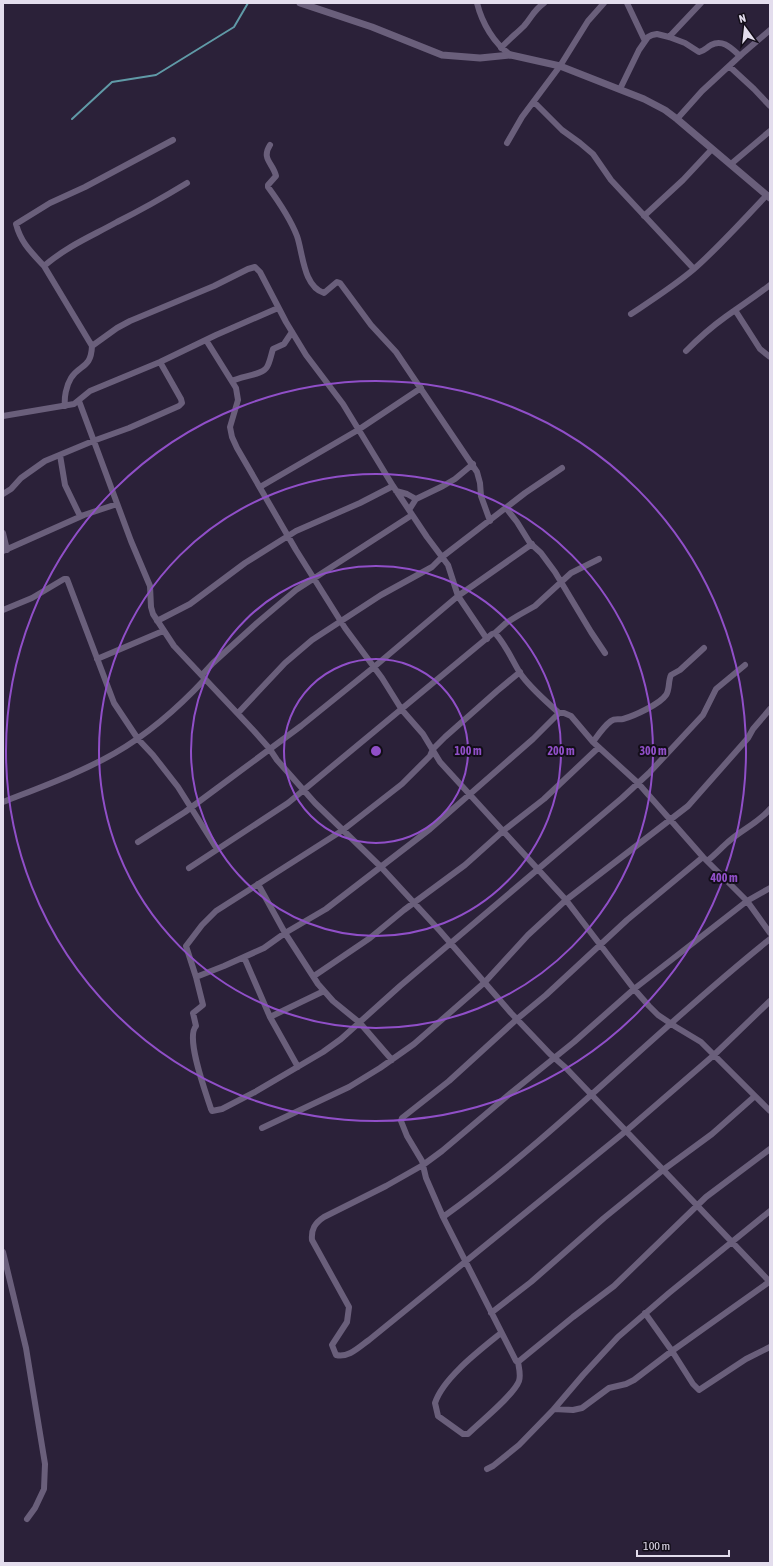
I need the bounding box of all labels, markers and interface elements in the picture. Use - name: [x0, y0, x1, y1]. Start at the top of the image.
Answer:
- north arrow: [725, 8, 765, 48]
- text: N: [738, 12, 747, 25]
- centre of rings: [369, 744, 383, 758]
- text: 100 m: [454, 744, 482, 758]
- text: 200 m: [547, 744, 575, 758]
- text: 300 m: [639, 744, 667, 758]
- text: 400 m: [709, 871, 738, 885]
- scale bar: [637, 1532, 729, 1558]
- text: 100 m: [643, 1539, 670, 1553]

